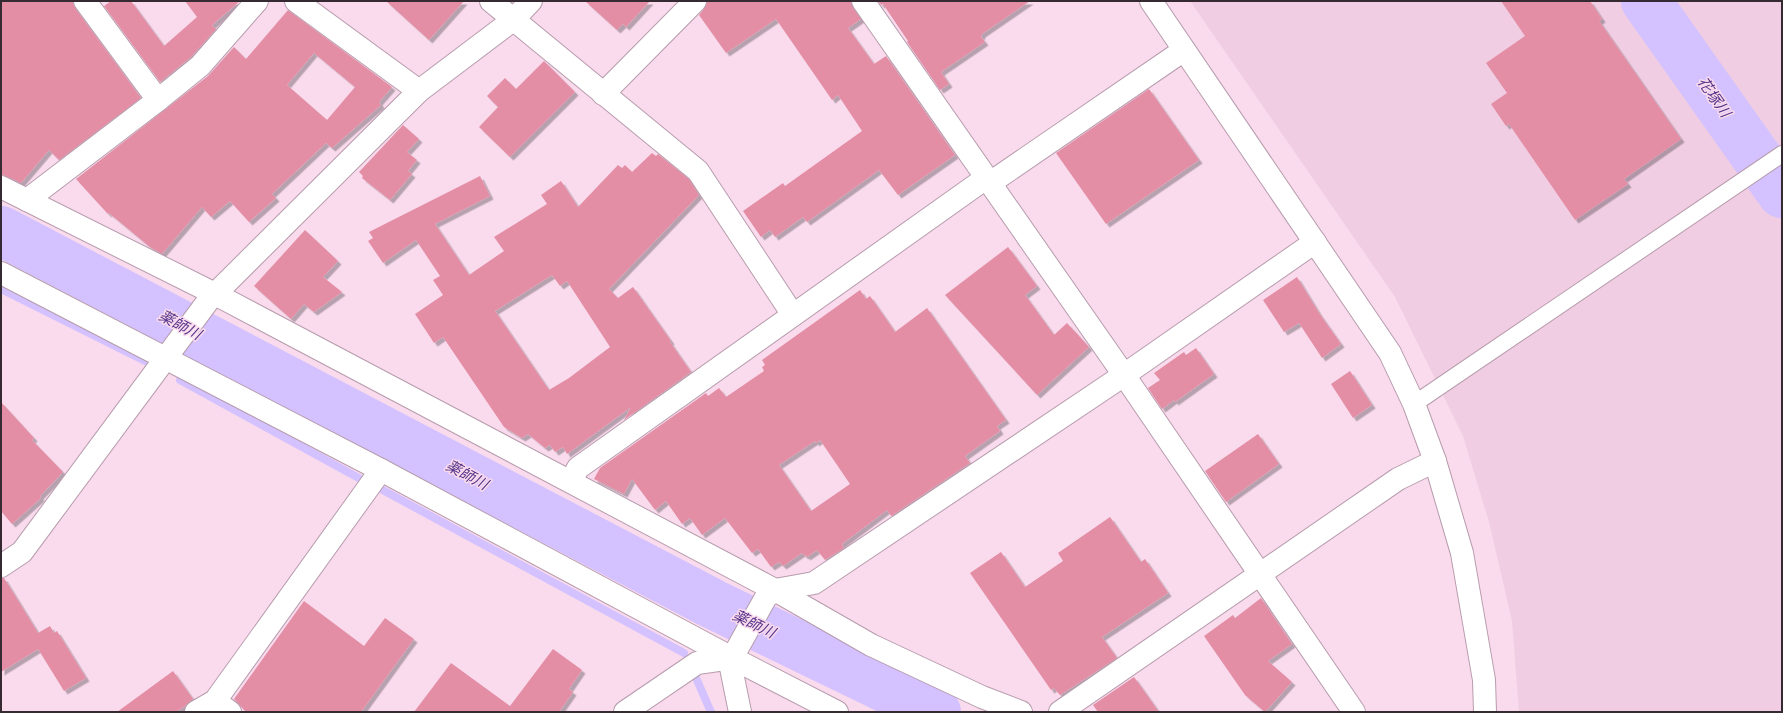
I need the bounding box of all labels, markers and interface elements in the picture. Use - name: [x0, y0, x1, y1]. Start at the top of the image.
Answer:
- water label: 花塚川: [1693, 72, 1737, 123]
- water label: 薬師川: [155, 305, 207, 345]
- water label: 薬師川: [442, 455, 494, 495]
- water label: 薬師川: [729, 604, 781, 644]

